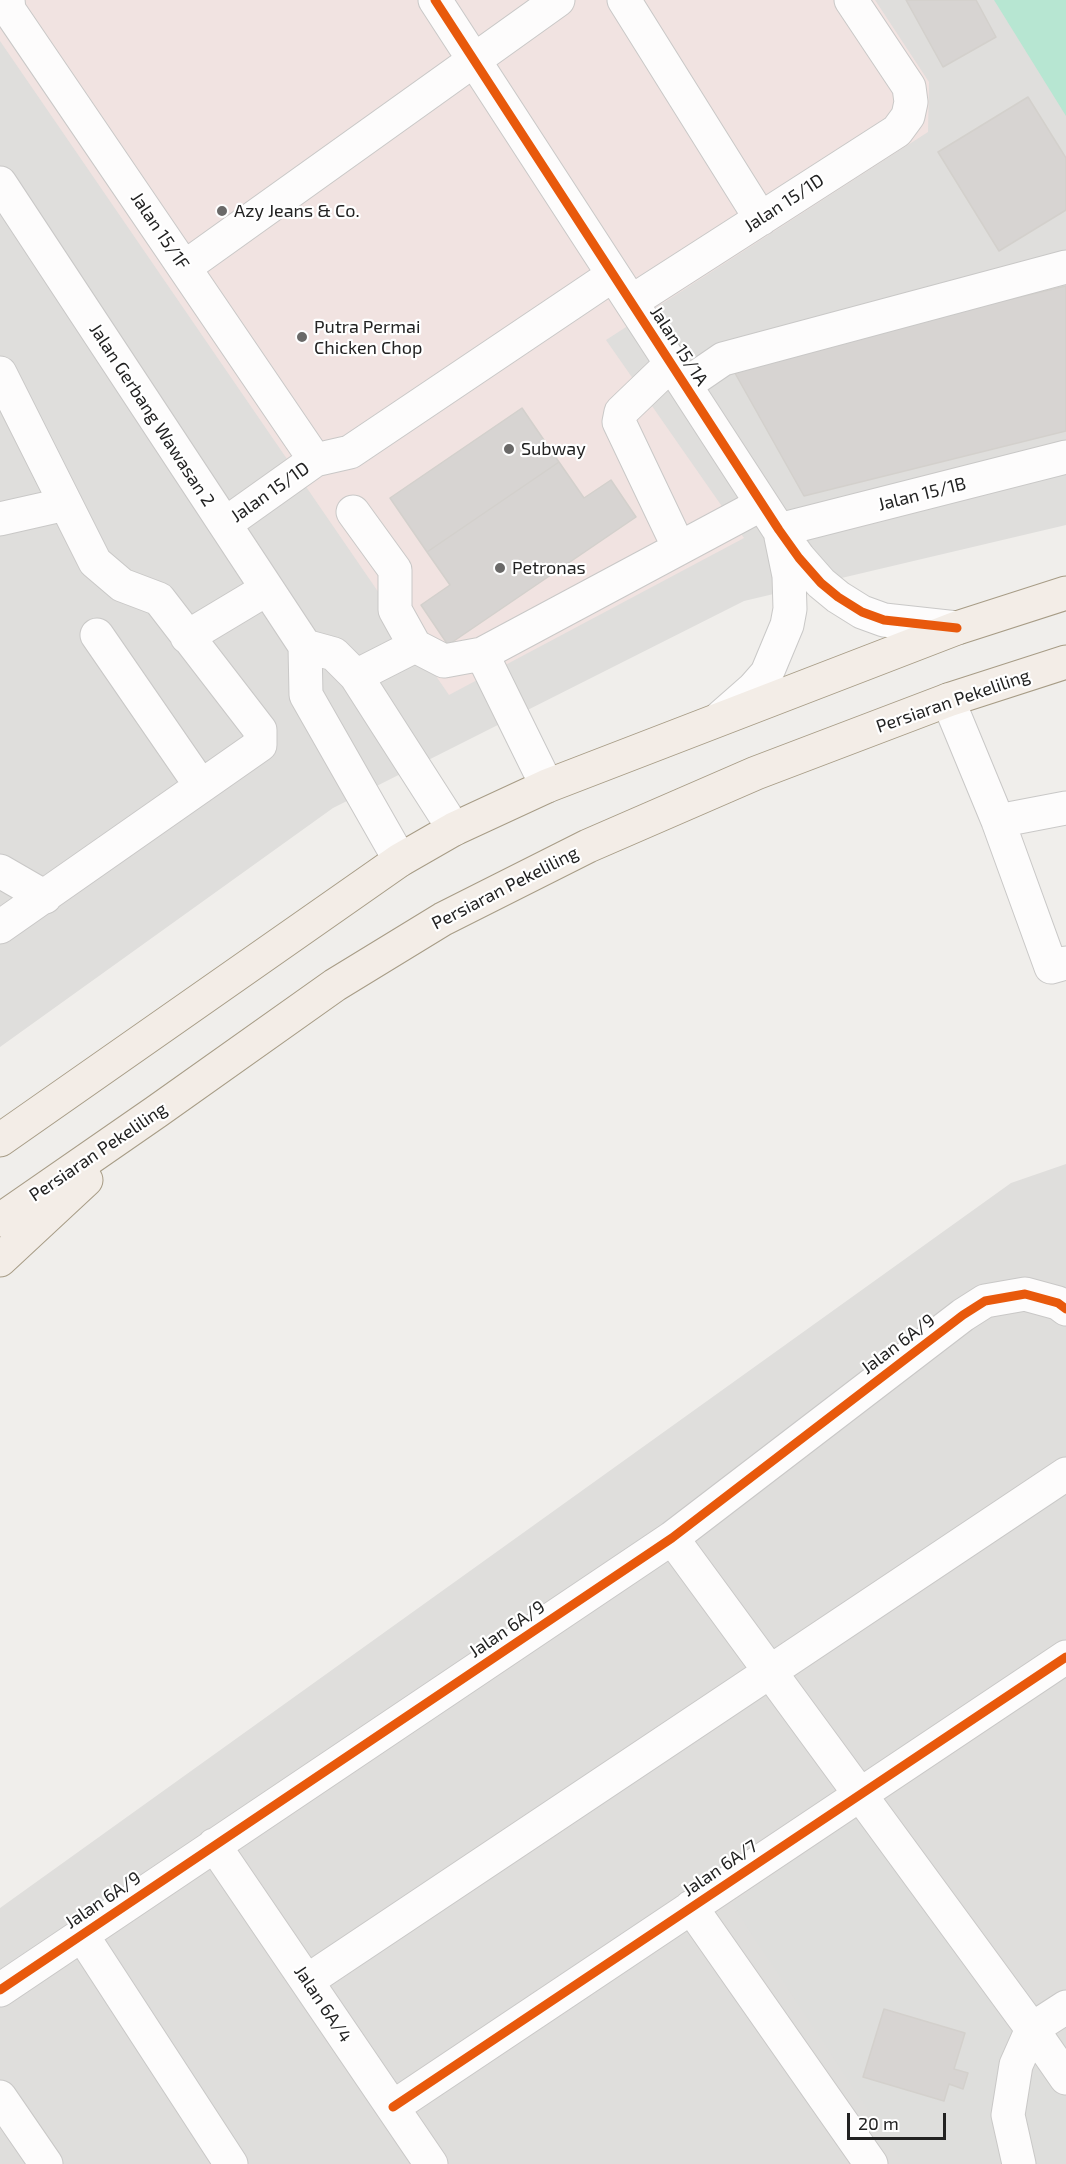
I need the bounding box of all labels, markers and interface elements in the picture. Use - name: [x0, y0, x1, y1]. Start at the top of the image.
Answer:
- street label: Jalan 15/1D: [740, 169, 828, 237]
- street label: Jalan 15/1F: [126, 188, 194, 274]
- place label: Azy Jeans & Co.: [234, 200, 360, 222]
- marker: Azy Jeans & Co.: [215, 204, 229, 218]
- street label: Jalan 15/1A: [645, 302, 713, 390]
- place label: Putra Permai Chicken Chop: [314, 316, 422, 358]
- street label: Jalan Gerbang Wawasan 2: [85, 320, 219, 510]
- marker: Putra Permai Chicken Chop: [295, 330, 309, 344]
- place label: Subway: [521, 438, 586, 460]
- marker: Subway: [502, 442, 516, 456]
- street label: Jalan 15/1D: [227, 457, 313, 527]
- street label: Jalan 15/1B: [876, 473, 968, 515]
- place label: Petronas: [512, 557, 586, 579]
- marker: Petronas: [493, 561, 507, 575]
- street label: Persiaran Pekeliling: [873, 665, 1033, 737]
- street label: Persiaran Pekeliling: [428, 842, 582, 934]
- street label: Persiaran Pekeliling: [25, 1098, 171, 1206]
- street label: Jalan 6A/9: [857, 1309, 939, 1379]
- street label: Jalan 6A/9: [465, 1596, 549, 1662]
- street label: Jalan 6A/7: [678, 1835, 762, 1901]
- street label: Jalan 6A/9: [61, 1867, 145, 1933]
- street label: Jalan 6A/4: [290, 1962, 356, 2046]
- scale bar: [850, 2101, 949, 2139]
- text: 20 m: [858, 2112, 899, 2134]

